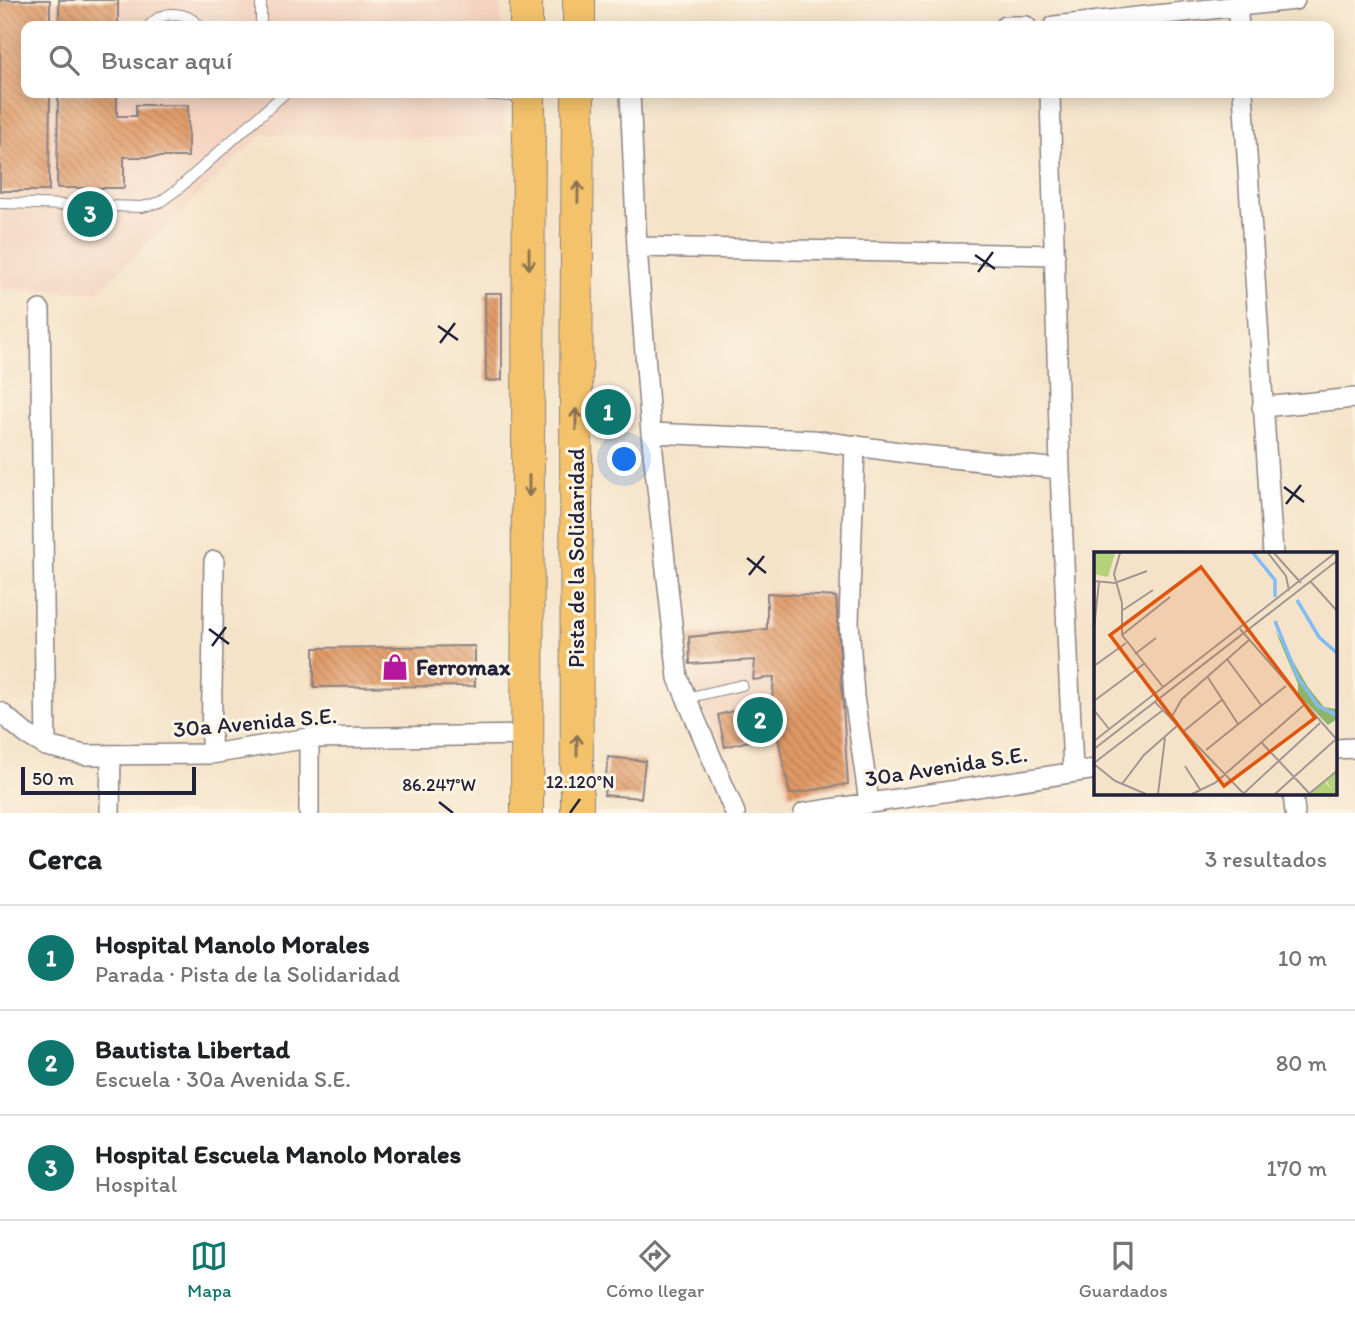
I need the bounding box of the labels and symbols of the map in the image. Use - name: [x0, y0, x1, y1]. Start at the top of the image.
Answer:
- one-way arrow: [571, 181, 584, 204]
- pin: 3: [67, 188, 113, 240]
- one-way arrow: [522, 247, 536, 270]
- pin: 1: [585, 386, 631, 438]
- one-way arrow: [569, 408, 583, 431]
- your location: [607, 442, 641, 476]
- street label: Pista de la Solidaridad: [562, 448, 590, 668]
- one-way arrow: [522, 475, 536, 498]
- inset map: [1094, 552, 1338, 796]
- shop icon: Ferromax: [380, 652, 410, 682]
- place label: Ferromax: [416, 653, 511, 681]
- pin: 2: [737, 694, 783, 746]
- street label: 30a Avenida S.E.: [172, 701, 338, 743]
- one-way arrow: [570, 734, 584, 757]
- street label: 30a Avenida S.E.: [863, 739, 1029, 793]
- scale bar: [21, 764, 196, 796]
- text: 12.120°N: [546, 771, 614, 793]
- text: 86.247°W: [402, 774, 476, 796]

